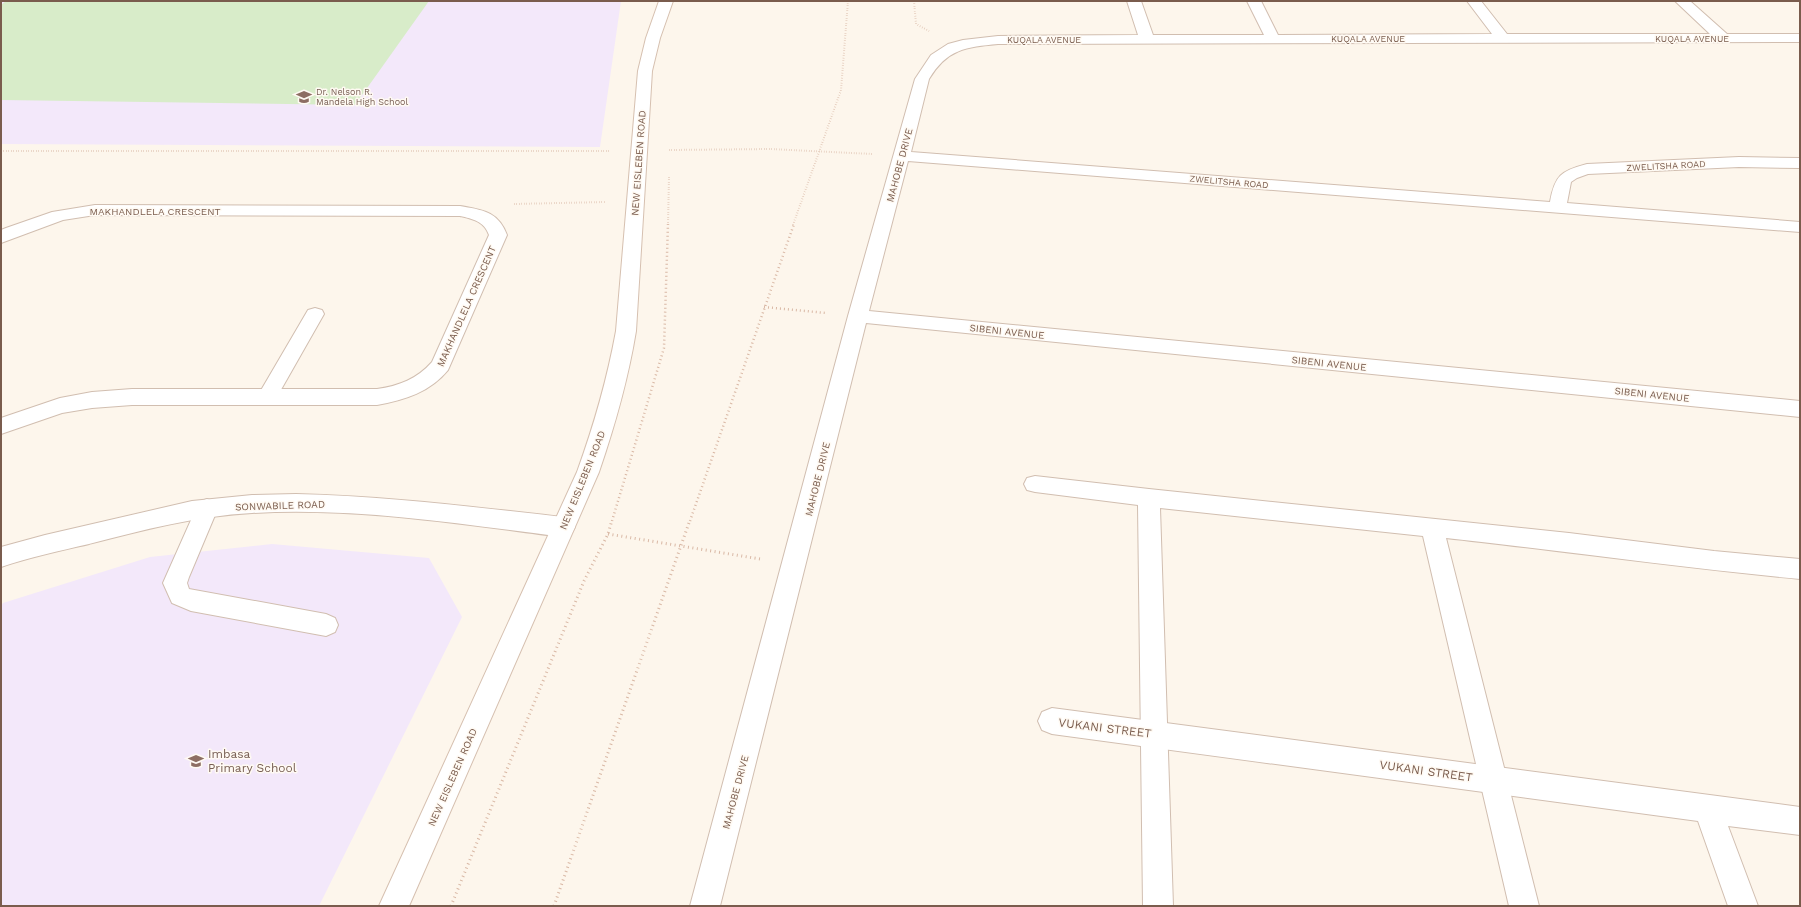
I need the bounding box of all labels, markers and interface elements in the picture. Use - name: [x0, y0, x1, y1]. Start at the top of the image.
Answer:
- street label: KUQALA AVENUE: [1331, 34, 1405, 44]
- street label: KUQALA AVENUE: [1655, 34, 1729, 44]
- street label: KUQALA AVENUE: [1007, 35, 1081, 45]
- place label: Dr. Nelson R. Mandela High School: [316, 87, 408, 107]
- school or university icon: Dr. Nelson R. Mandela High School: [295, 88, 313, 106]
- street label: NEW EISLEBEN ROAD: [629, 110, 648, 216]
- street label: MAHOBE DRIVE: [884, 127, 915, 203]
- street label: ZWELITSHA ROAD: [1626, 159, 1706, 173]
- street label: ZWELITSHA ROAD: [1189, 174, 1269, 190]
- street label: MAKHANDLELA CRESCENT: [89, 206, 221, 217]
- street label: MAKHANDLELA CRESCENT: [435, 244, 498, 368]
- street label: SIBENI AVENUE: [969, 322, 1045, 341]
- street label: SIBENI AVENUE: [1291, 354, 1367, 373]
- street label: SIBENI AVENUE: [1614, 385, 1690, 404]
- street label: NEW EISLEBEN ROAD: [558, 429, 607, 531]
- street label: MAHOBE DRIVE: [803, 441, 832, 517]
- street label: SONWABILE ROAD: [235, 498, 325, 513]
- street label: VUKANI STREET: [1058, 715, 1152, 741]
- street label: NEW EISLEBEN ROAD: [426, 727, 479, 828]
- place label: Imbasa Primary School: [208, 747, 297, 775]
- school or university icon: Imbasa Primary School: [187, 752, 205, 770]
- street label: MAHOBE DRIVE: [720, 754, 751, 830]
- street label: VUKANI STREET: [1379, 758, 1473, 784]

